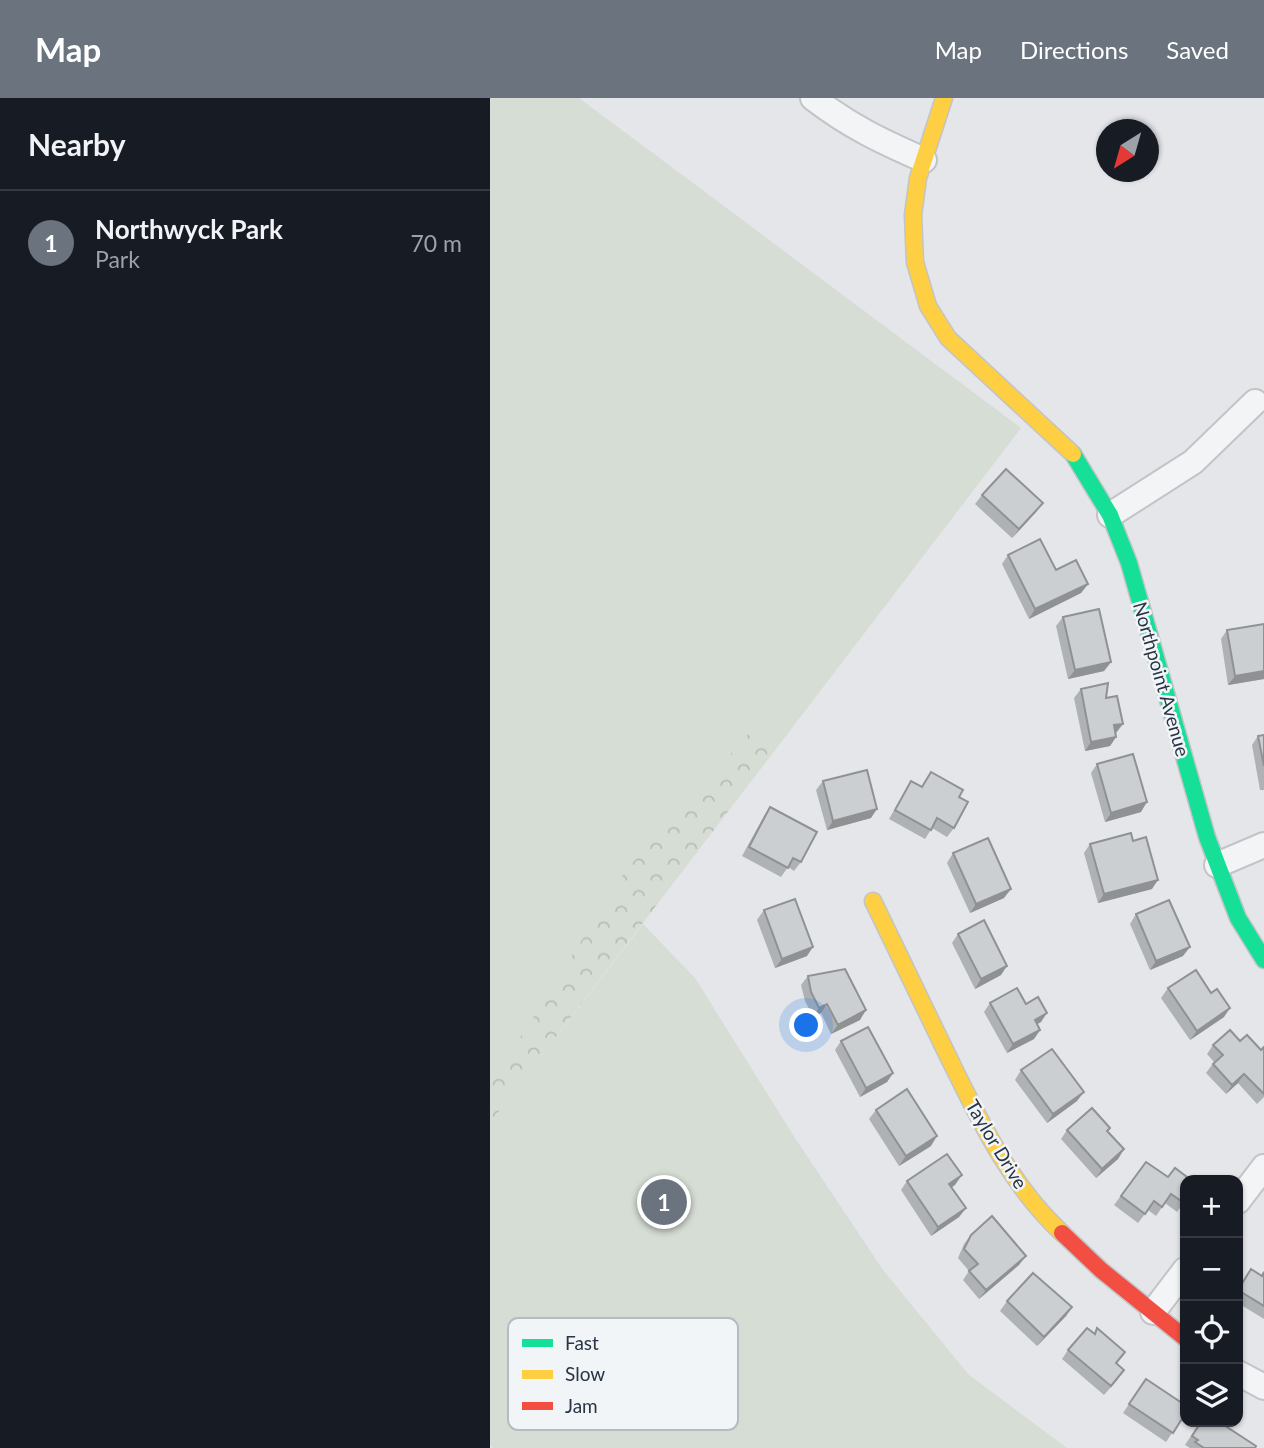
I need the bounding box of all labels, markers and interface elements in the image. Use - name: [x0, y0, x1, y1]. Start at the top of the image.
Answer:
- text: Map: [35, 29, 101, 69]
- text: Map: [935, 35, 982, 64]
- text: Directions: [1020, 35, 1128, 64]
- text: Saved: [1166, 35, 1229, 64]
- north arrow: [1096, 119, 1159, 182]
- text: Nearby: [28, 126, 126, 162]
- text: Northwyck Park: [95, 213, 283, 245]
- text: 1: [44, 229, 58, 257]
- text: 70 m: [411, 229, 462, 257]
- text: Park: [95, 245, 140, 273]
- street label: Northpoint Avenue: [1129, 599, 1195, 759]
- your location: [789, 1008, 823, 1042]
- street label: Taylor Drive: [961, 1095, 1033, 1193]
- map controls: [1180, 1175, 1243, 1427]
- button: +: [1180, 1175, 1243, 1238]
- pin: 1: [641, 1176, 687, 1228]
- button: −: [1180, 1238, 1243, 1301]
- button: locate: [1180, 1301, 1243, 1364]
- legend: [508, 1318, 738, 1430]
- text: Fast: [565, 1331, 599, 1354]
- text: Slow: [565, 1362, 605, 1385]
- button: layers: [1180, 1364, 1243, 1427]
- text: Jam: [565, 1394, 598, 1417]

